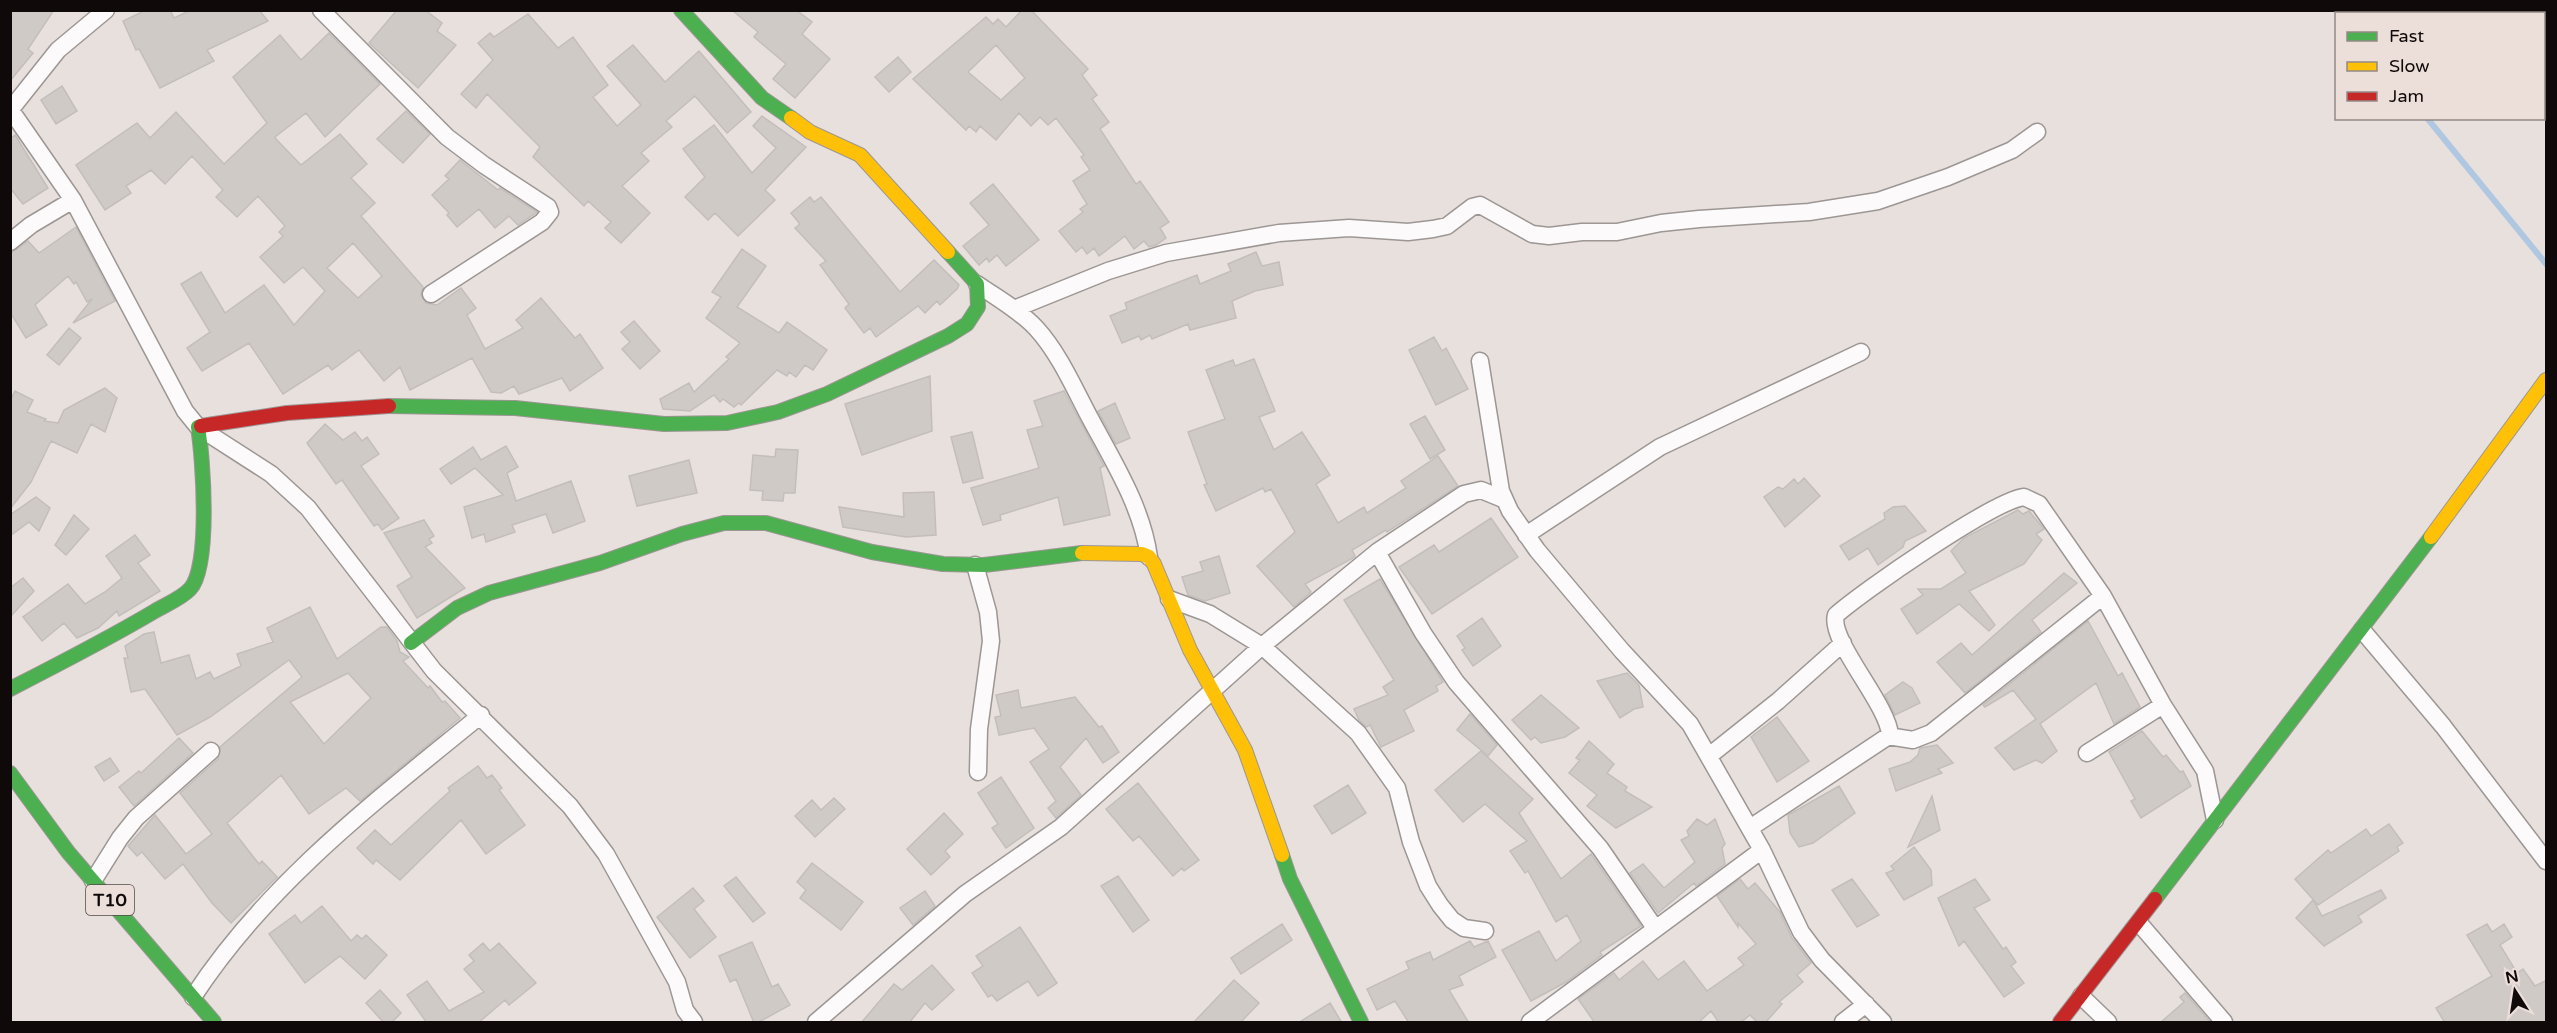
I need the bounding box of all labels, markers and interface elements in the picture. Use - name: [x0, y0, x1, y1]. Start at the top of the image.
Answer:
- legend: [2335, 12, 2545, 120]
- text: Fast: [2389, 25, 2424, 47]
- text: Slow: [2389, 55, 2430, 77]
- text: Jam: [2389, 85, 2424, 107]
- road number: T10: [86, 885, 134, 915]
- north arrow: [2485, 961, 2545, 1021]
- text: N: [2504, 966, 2520, 988]

